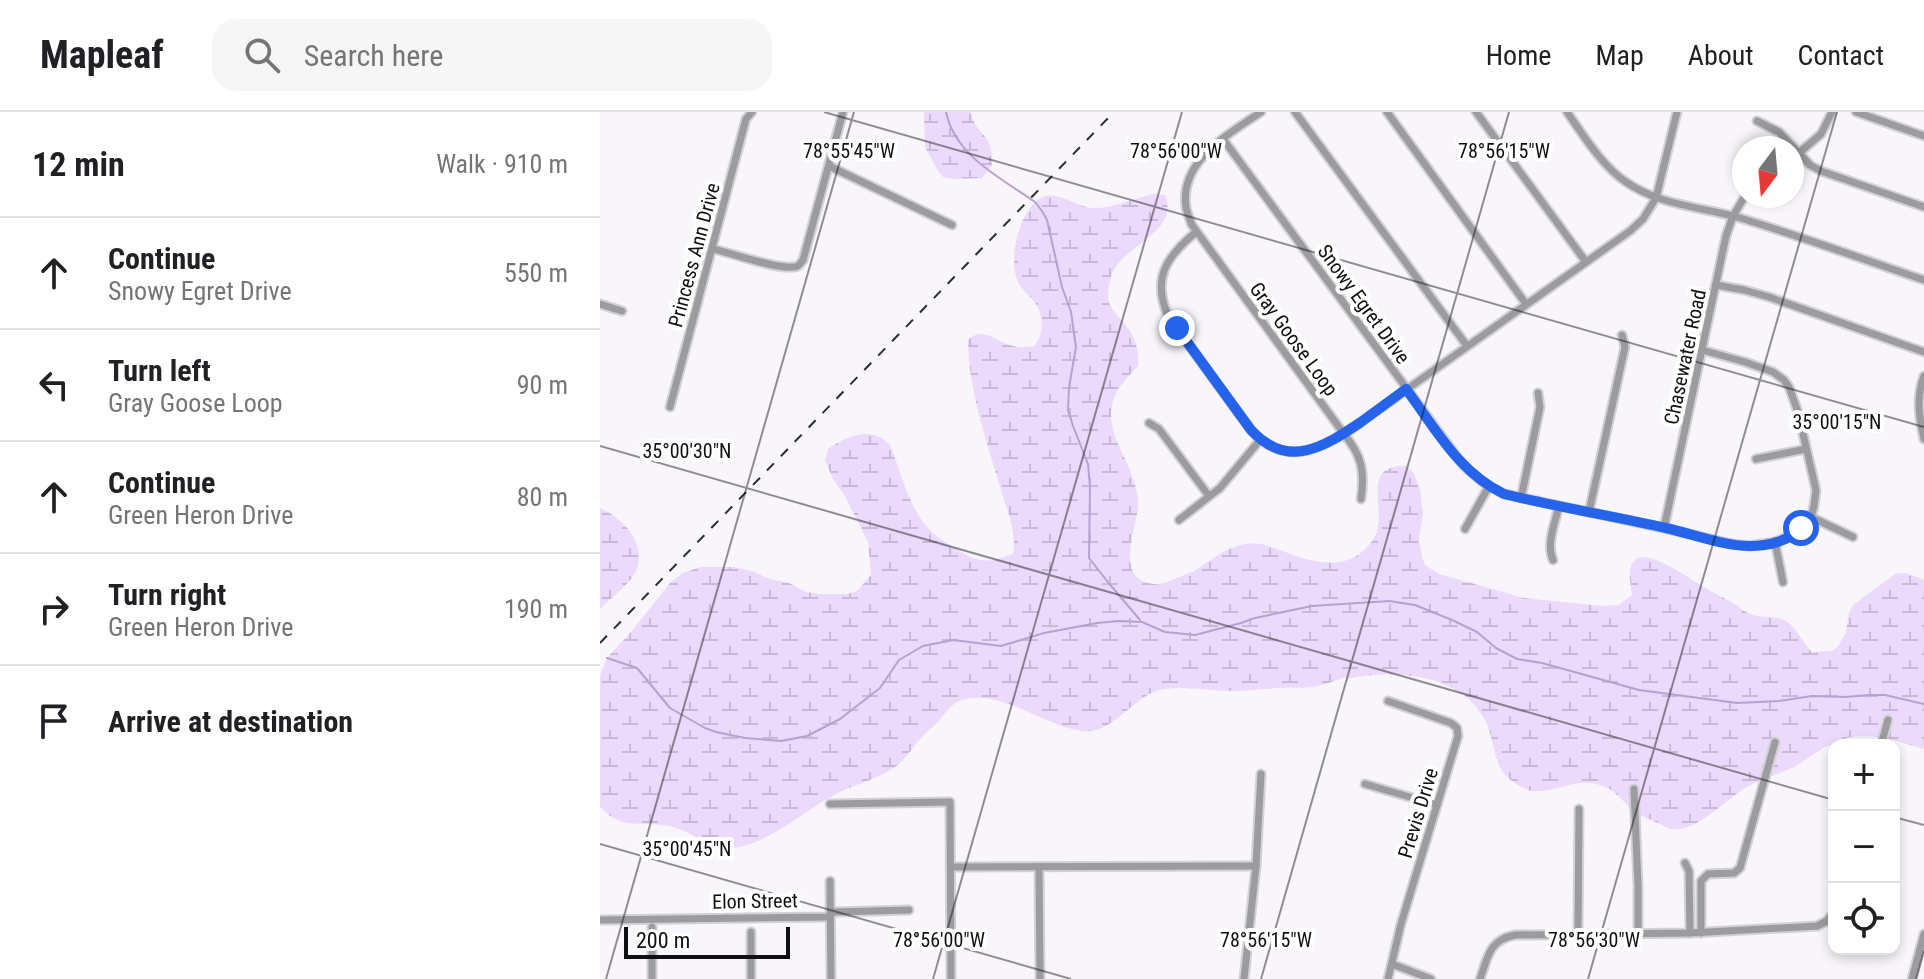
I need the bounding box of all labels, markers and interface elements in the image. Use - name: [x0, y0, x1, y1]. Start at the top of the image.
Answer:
- search box: [212, 19, 772, 91]
- text: Mapleaf: [40, 33, 164, 77]
- icon: search: [240, 33, 284, 77]
- text: Search here: [304, 38, 443, 73]
- text: Home: [1486, 39, 1551, 72]
- text: Map: [1595, 39, 1644, 72]
- text: About: [1688, 39, 1754, 72]
- text: Contact: [1798, 39, 1884, 72]
- north arrow: [1732, 136, 1804, 208]
- text: 78°55'45"W: [803, 139, 895, 163]
- text: 78°56'00"W: [1130, 139, 1222, 163]
- text: 78°56'15"W: [1458, 139, 1550, 163]
- text: 12 min: [32, 144, 125, 184]
- text: Walk · 910 m: [436, 149, 568, 179]
- street label: Princess Ann Drive: [663, 180, 725, 330]
- street label: Snowy Egret Drive: [1313, 240, 1415, 368]
- text: Continue: [108, 241, 215, 276]
- icon: ahead: [32, 251, 76, 295]
- text: 550 m: [504, 258, 568, 288]
- text: Snowy Egret Drive: [108, 276, 292, 306]
- street label: Gray Goose Loop: [1245, 278, 1343, 400]
- street label: Chasewater Road: [1659, 287, 1711, 427]
- route end: [1159, 310, 1195, 346]
- text: Turn left: [108, 353, 211, 388]
- icon: left: [32, 363, 76, 407]
- text: 90 m: [517, 370, 568, 400]
- text: Gray Goose Loop: [108, 388, 283, 418]
- text: 35°00'15"N: [1792, 410, 1882, 434]
- text: 35°00'30"N: [642, 439, 732, 463]
- text: Continue: [108, 465, 215, 500]
- icon: ahead: [32, 475, 76, 519]
- text: 80 m: [517, 482, 568, 512]
- text: Green Heron Drive: [108, 500, 293, 530]
- route start: [1783, 510, 1819, 546]
- text: Turn right: [108, 577, 226, 612]
- icon: right: [32, 587, 76, 631]
- text: 190 m: [504, 594, 568, 624]
- text: Green Heron Drive: [108, 612, 293, 642]
- icon: arrive: [32, 699, 76, 743]
- text: Arrive at destination: [108, 704, 353, 739]
- map controls: [1828, 739, 1900, 955]
- button: +: [1828, 739, 1900, 811]
- street label: Previs Drive: [1393, 765, 1443, 861]
- button: −: [1828, 811, 1900, 883]
- text: 35°00'45"N: [642, 837, 732, 861]
- button: locate: [1828, 883, 1900, 955]
- street label: Elon Street: [712, 888, 798, 914]
- scale bar: [624, 923, 790, 959]
- text: 200 m: [636, 928, 690, 953]
- text: 78°56'00"W: [893, 928, 985, 952]
- text: 78°56'15"W: [1220, 928, 1312, 952]
- text: 78°56'30"W: [1548, 928, 1640, 952]

